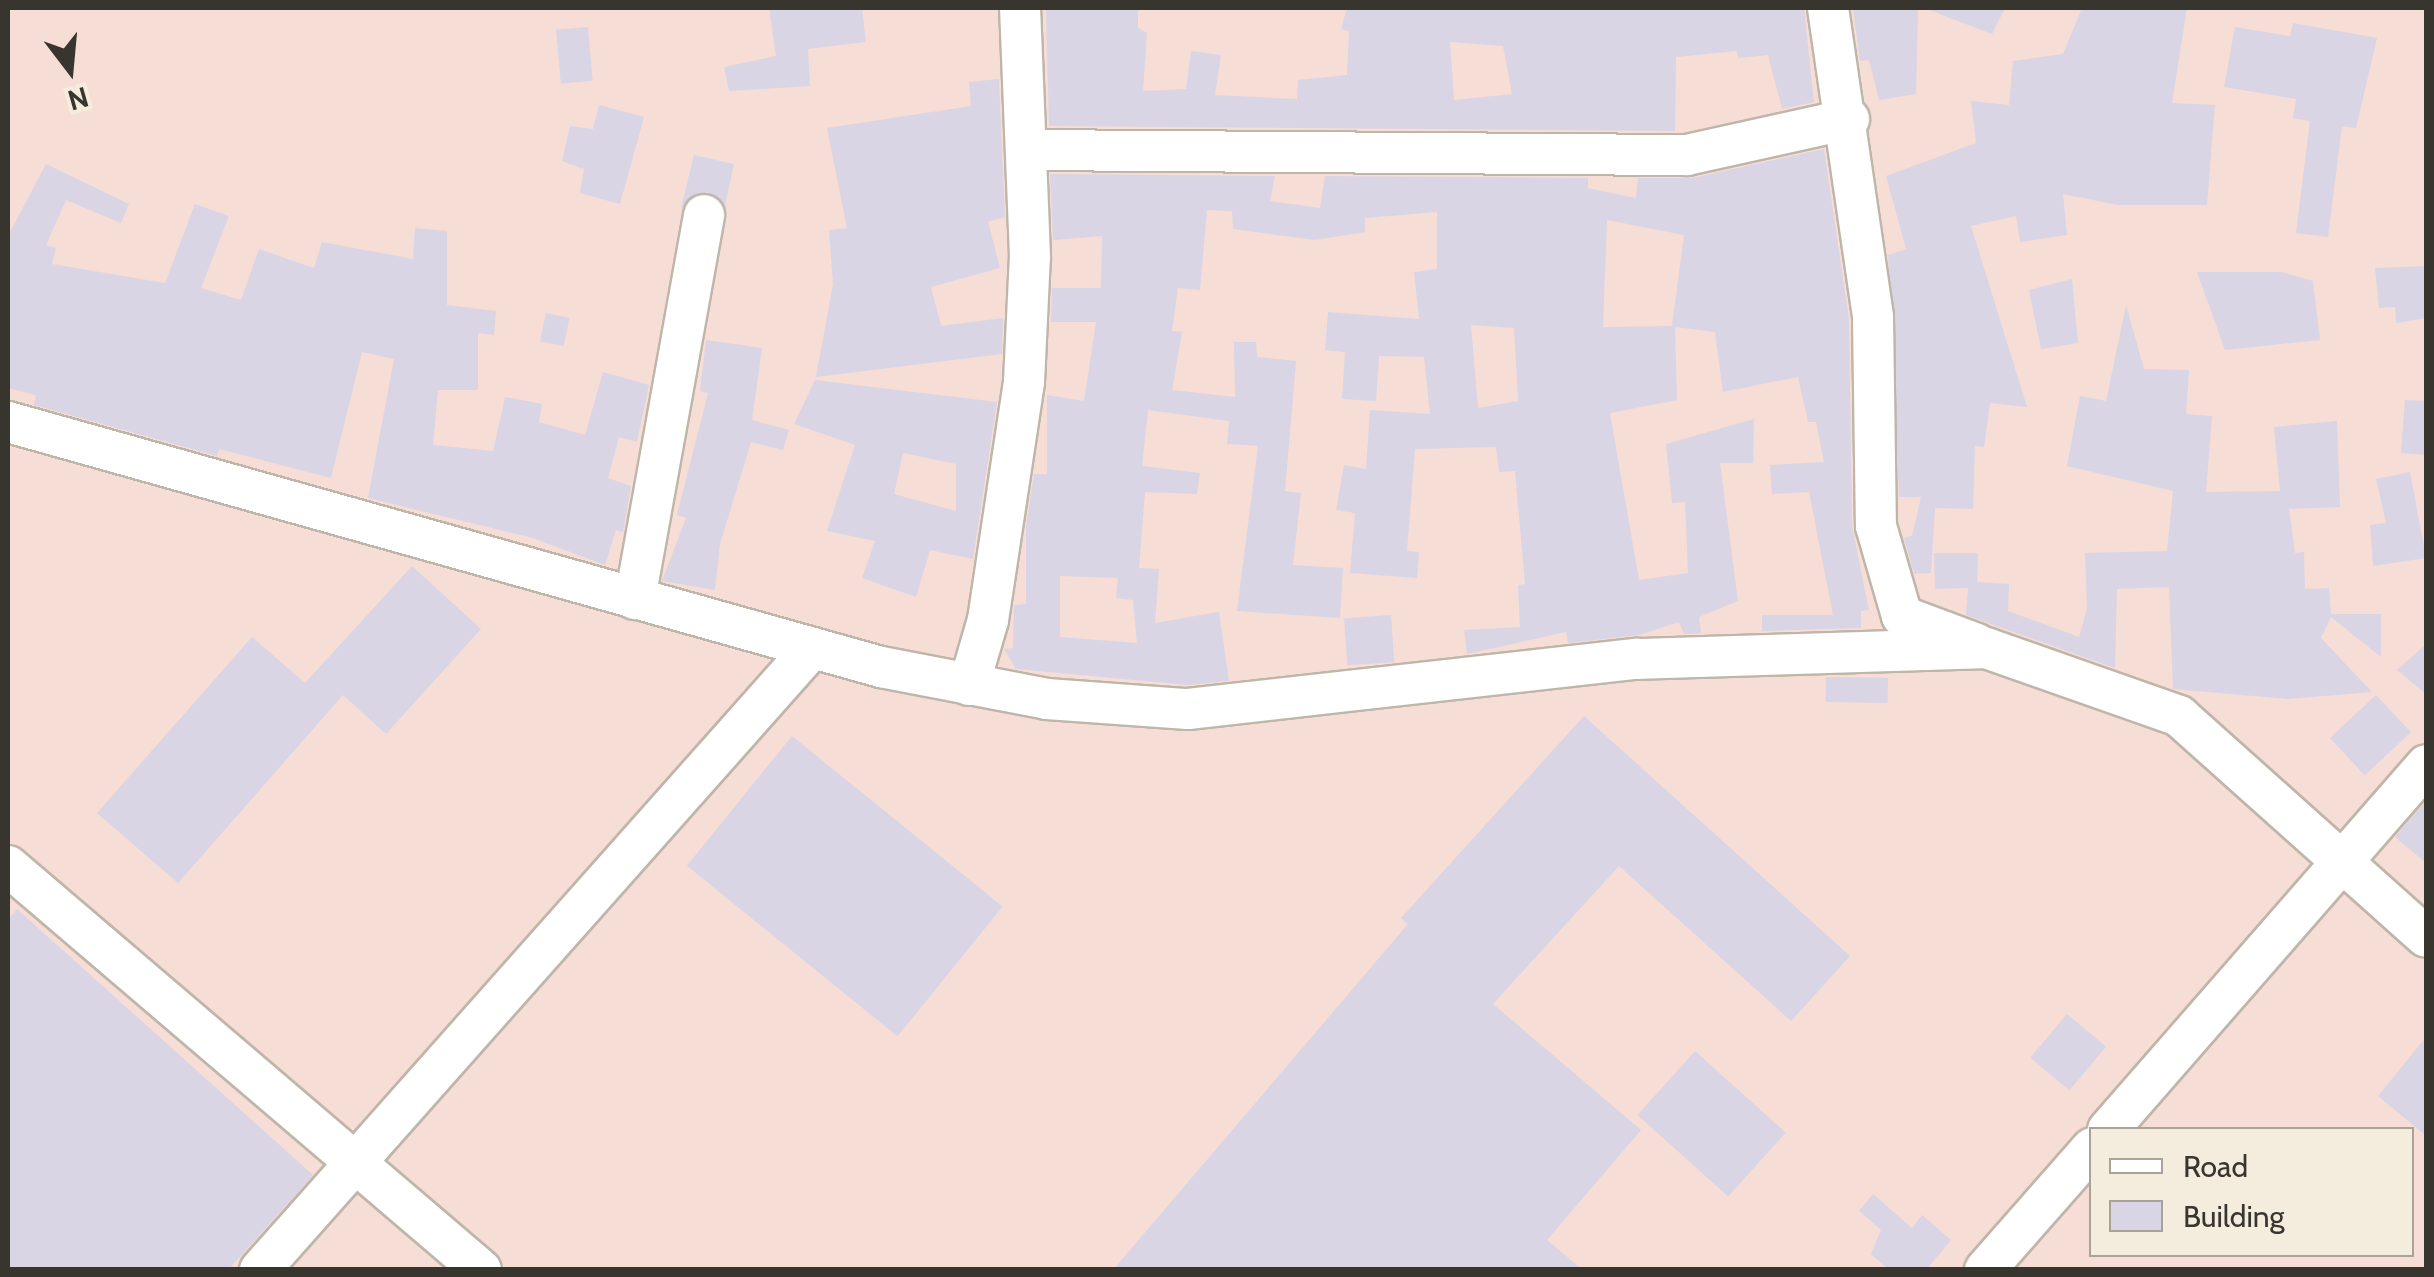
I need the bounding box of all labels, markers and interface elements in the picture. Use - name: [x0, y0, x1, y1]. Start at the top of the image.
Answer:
- north arrow: [20, 20, 120, 120]
- text: N: [64, 80, 92, 118]
- legend: [2089, 1127, 2414, 1257]
- text: Road: [2183, 1148, 2248, 1185]
- text: Building: [2183, 1198, 2285, 1235]

